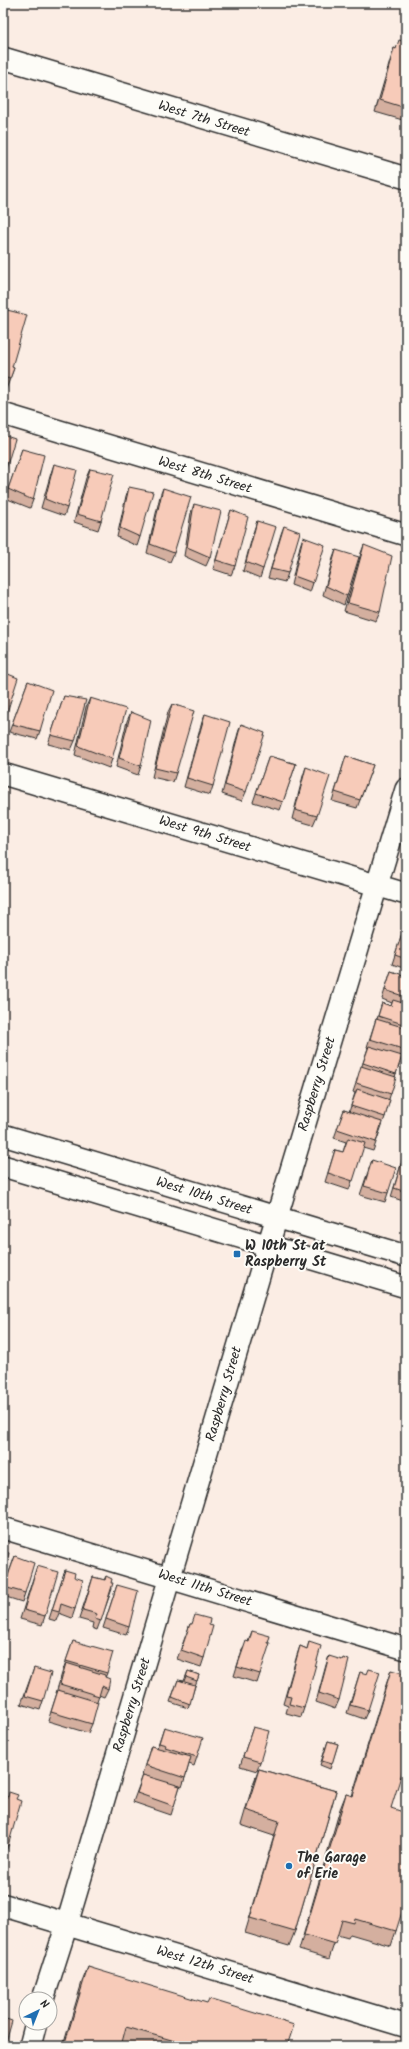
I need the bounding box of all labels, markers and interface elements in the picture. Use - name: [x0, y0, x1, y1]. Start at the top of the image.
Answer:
- street label: West 7th Street: [155, 95, 253, 144]
- street label: West 8th Street: [156, 450, 255, 500]
- street label: West 9th Street: [156, 810, 254, 859]
- street label: Raspberry Street: [292, 1033, 342, 1134]
- street label: West 10th Street: [153, 1171, 255, 1221]
- place label: W 10th St at Raspberry St: [245, 1235, 327, 1273]
- marker: W 10th St at Raspberry St: [232, 1249, 242, 1259]
- street label: Raspberry Street: [200, 1343, 248, 1444]
- street label: West 11th Street: [155, 1563, 255, 1613]
- street label: Raspberry Street: [107, 1654, 157, 1755]
- place label: The Garage of Erie: [297, 1847, 366, 1885]
- marker: The Garage of Erie: [284, 1861, 294, 1871]
- street label: West 12th Street: [154, 1940, 257, 1990]
- north arrow: [18, 1991, 58, 2031]
- text: N: [35, 1995, 53, 2013]

